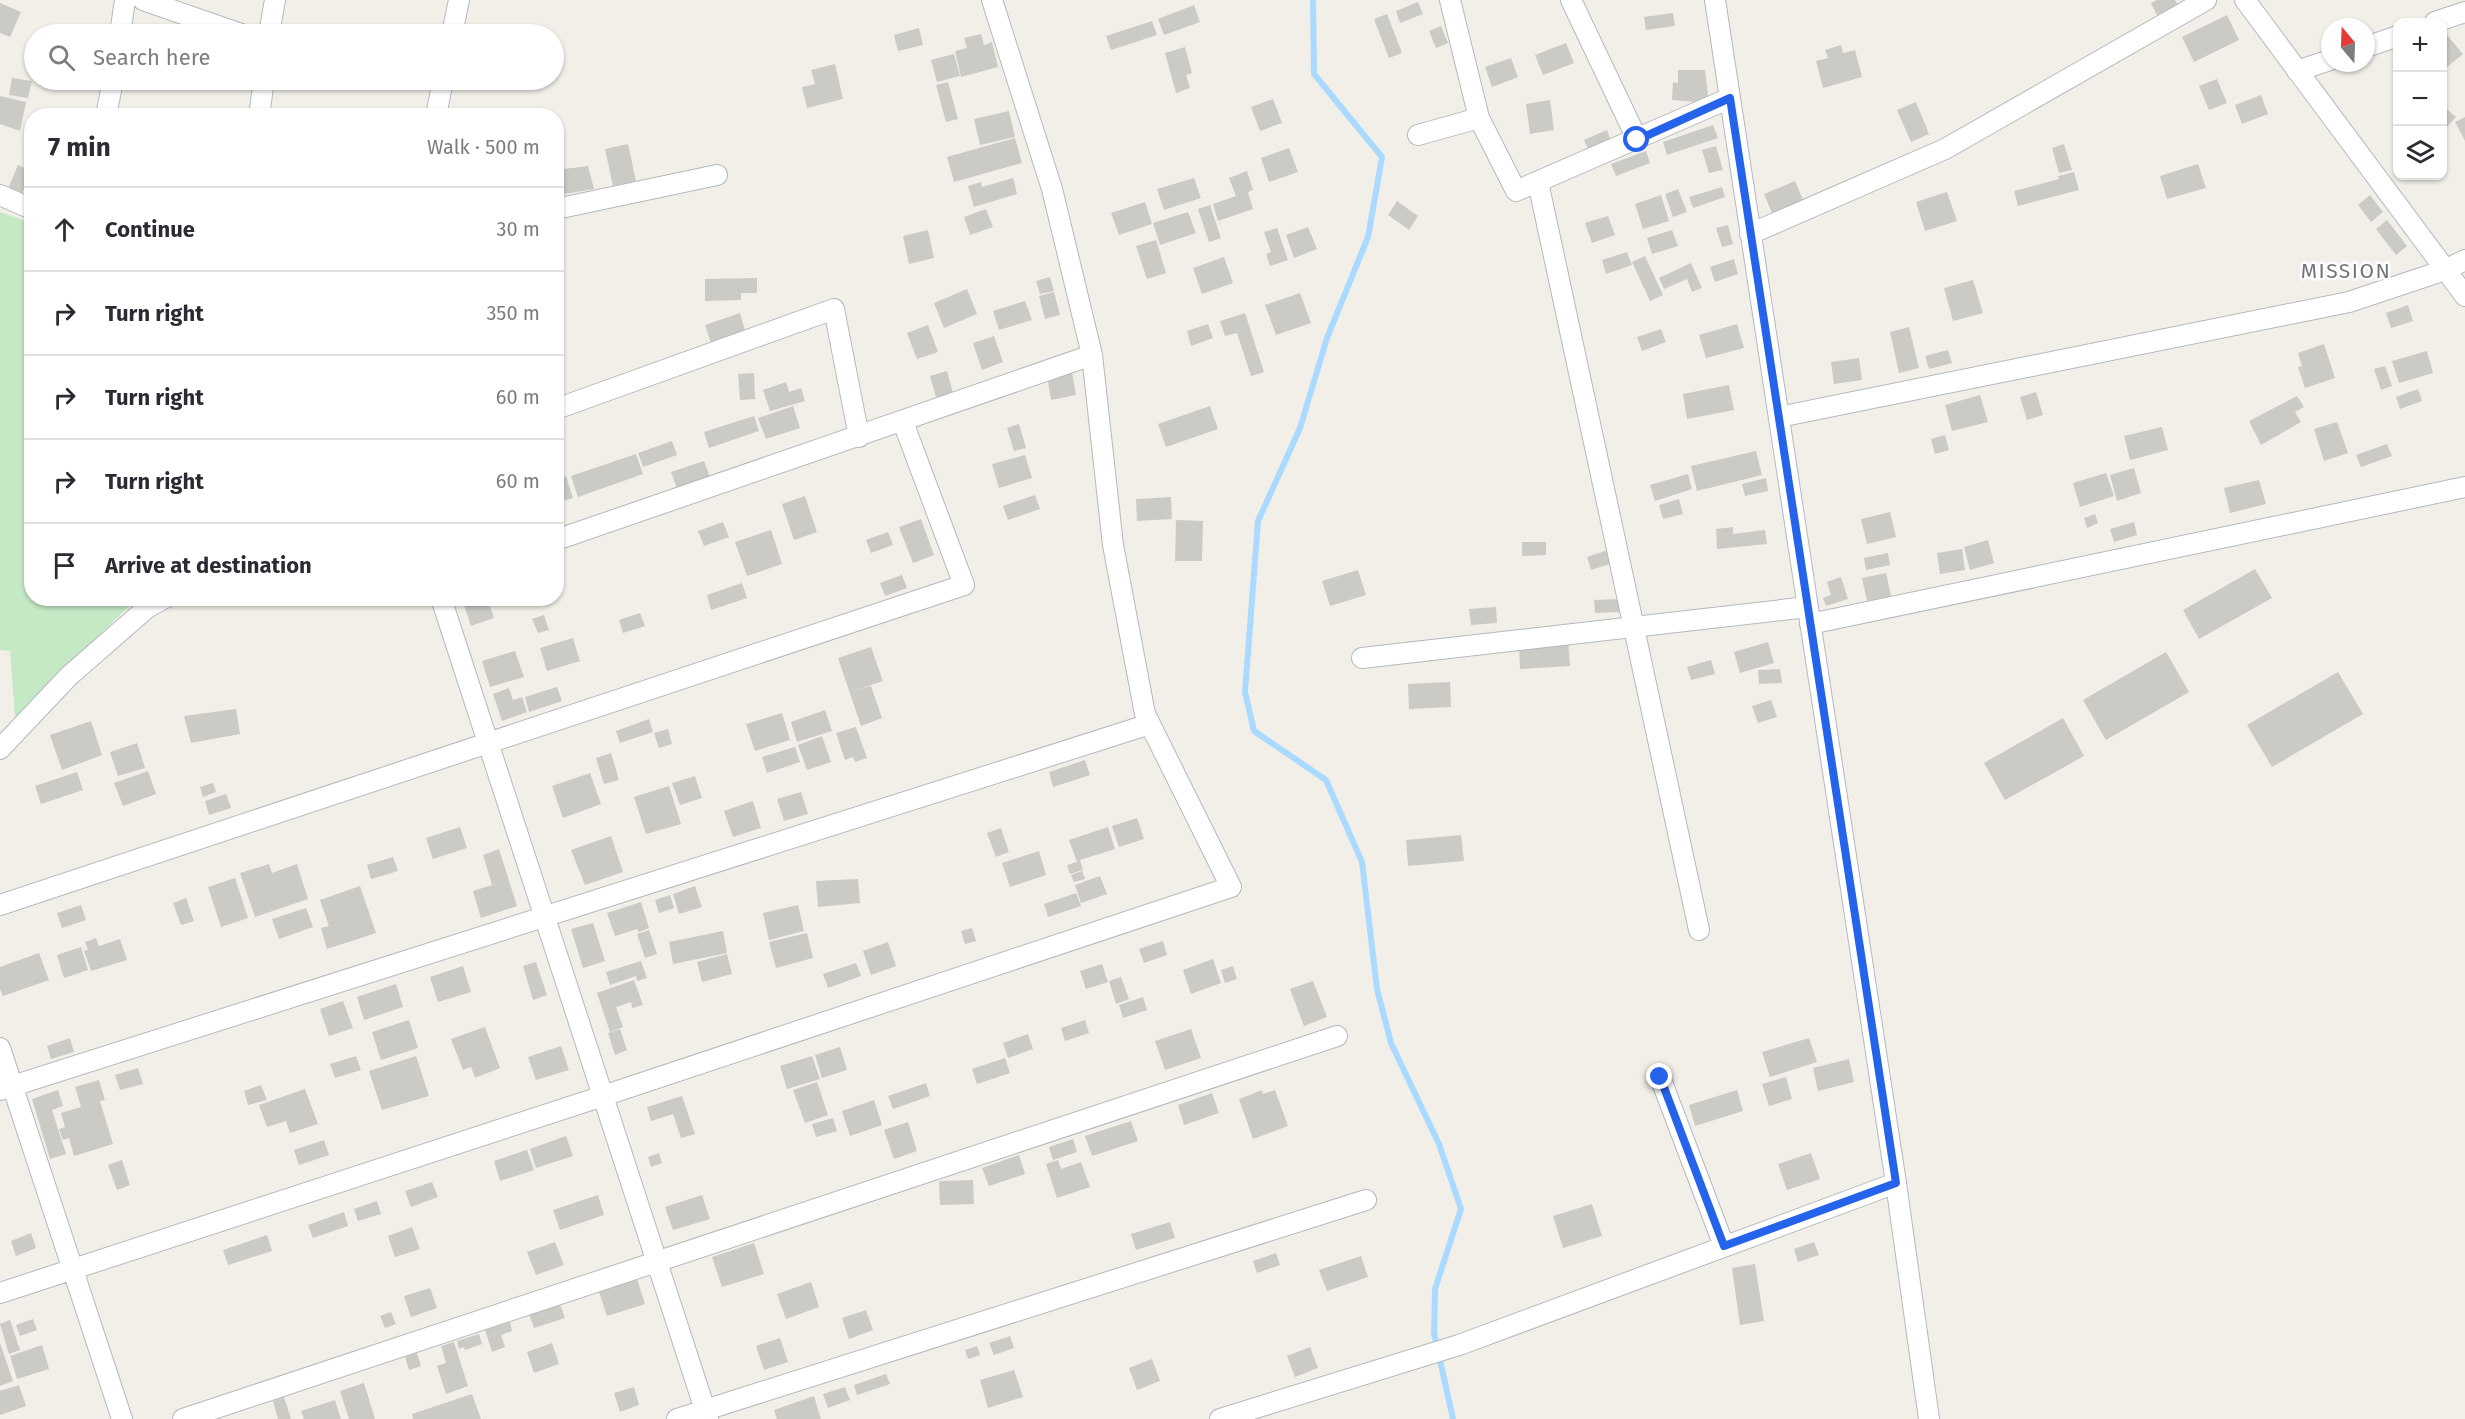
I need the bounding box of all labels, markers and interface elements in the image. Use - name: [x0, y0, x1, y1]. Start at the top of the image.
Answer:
- north arrow: [2321, 18, 2375, 72]
- map controls: [2393, 18, 2447, 180]
- button: +: [2393, 18, 2447, 72]
- search box: [24, 24, 564, 90]
- icon: search: [45, 41, 78, 74]
- text: Search here: [93, 44, 211, 71]
- button: −: [2393, 72, 2447, 126]
- route start: [1623, 126, 1649, 152]
- button: layers: [2393, 126, 2447, 180]
- text: 7 min: [48, 132, 111, 163]
- text: Walk · 500 m: [427, 135, 540, 159]
- icon: ahead: [48, 213, 81, 246]
- text: Continue: [105, 216, 195, 243]
- text: 30 m: [496, 217, 540, 241]
- district label: MISSION: [2301, 258, 2391, 284]
- icon: right: [48, 297, 81, 330]
- text: Turn right: [105, 300, 204, 327]
- text: 350 m: [486, 301, 540, 325]
- icon: right: [48, 381, 81, 414]
- text: Turn right: [105, 384, 204, 411]
- text: 60 m: [496, 385, 540, 409]
- icon: right: [48, 465, 81, 498]
- text: Turn right: [105, 468, 204, 495]
- text: 60 m: [496, 469, 540, 493]
- icon: arrive: [48, 549, 81, 582]
- text: Arrive at destination: [105, 552, 312, 579]
- route end: [1646, 1063, 1672, 1089]

